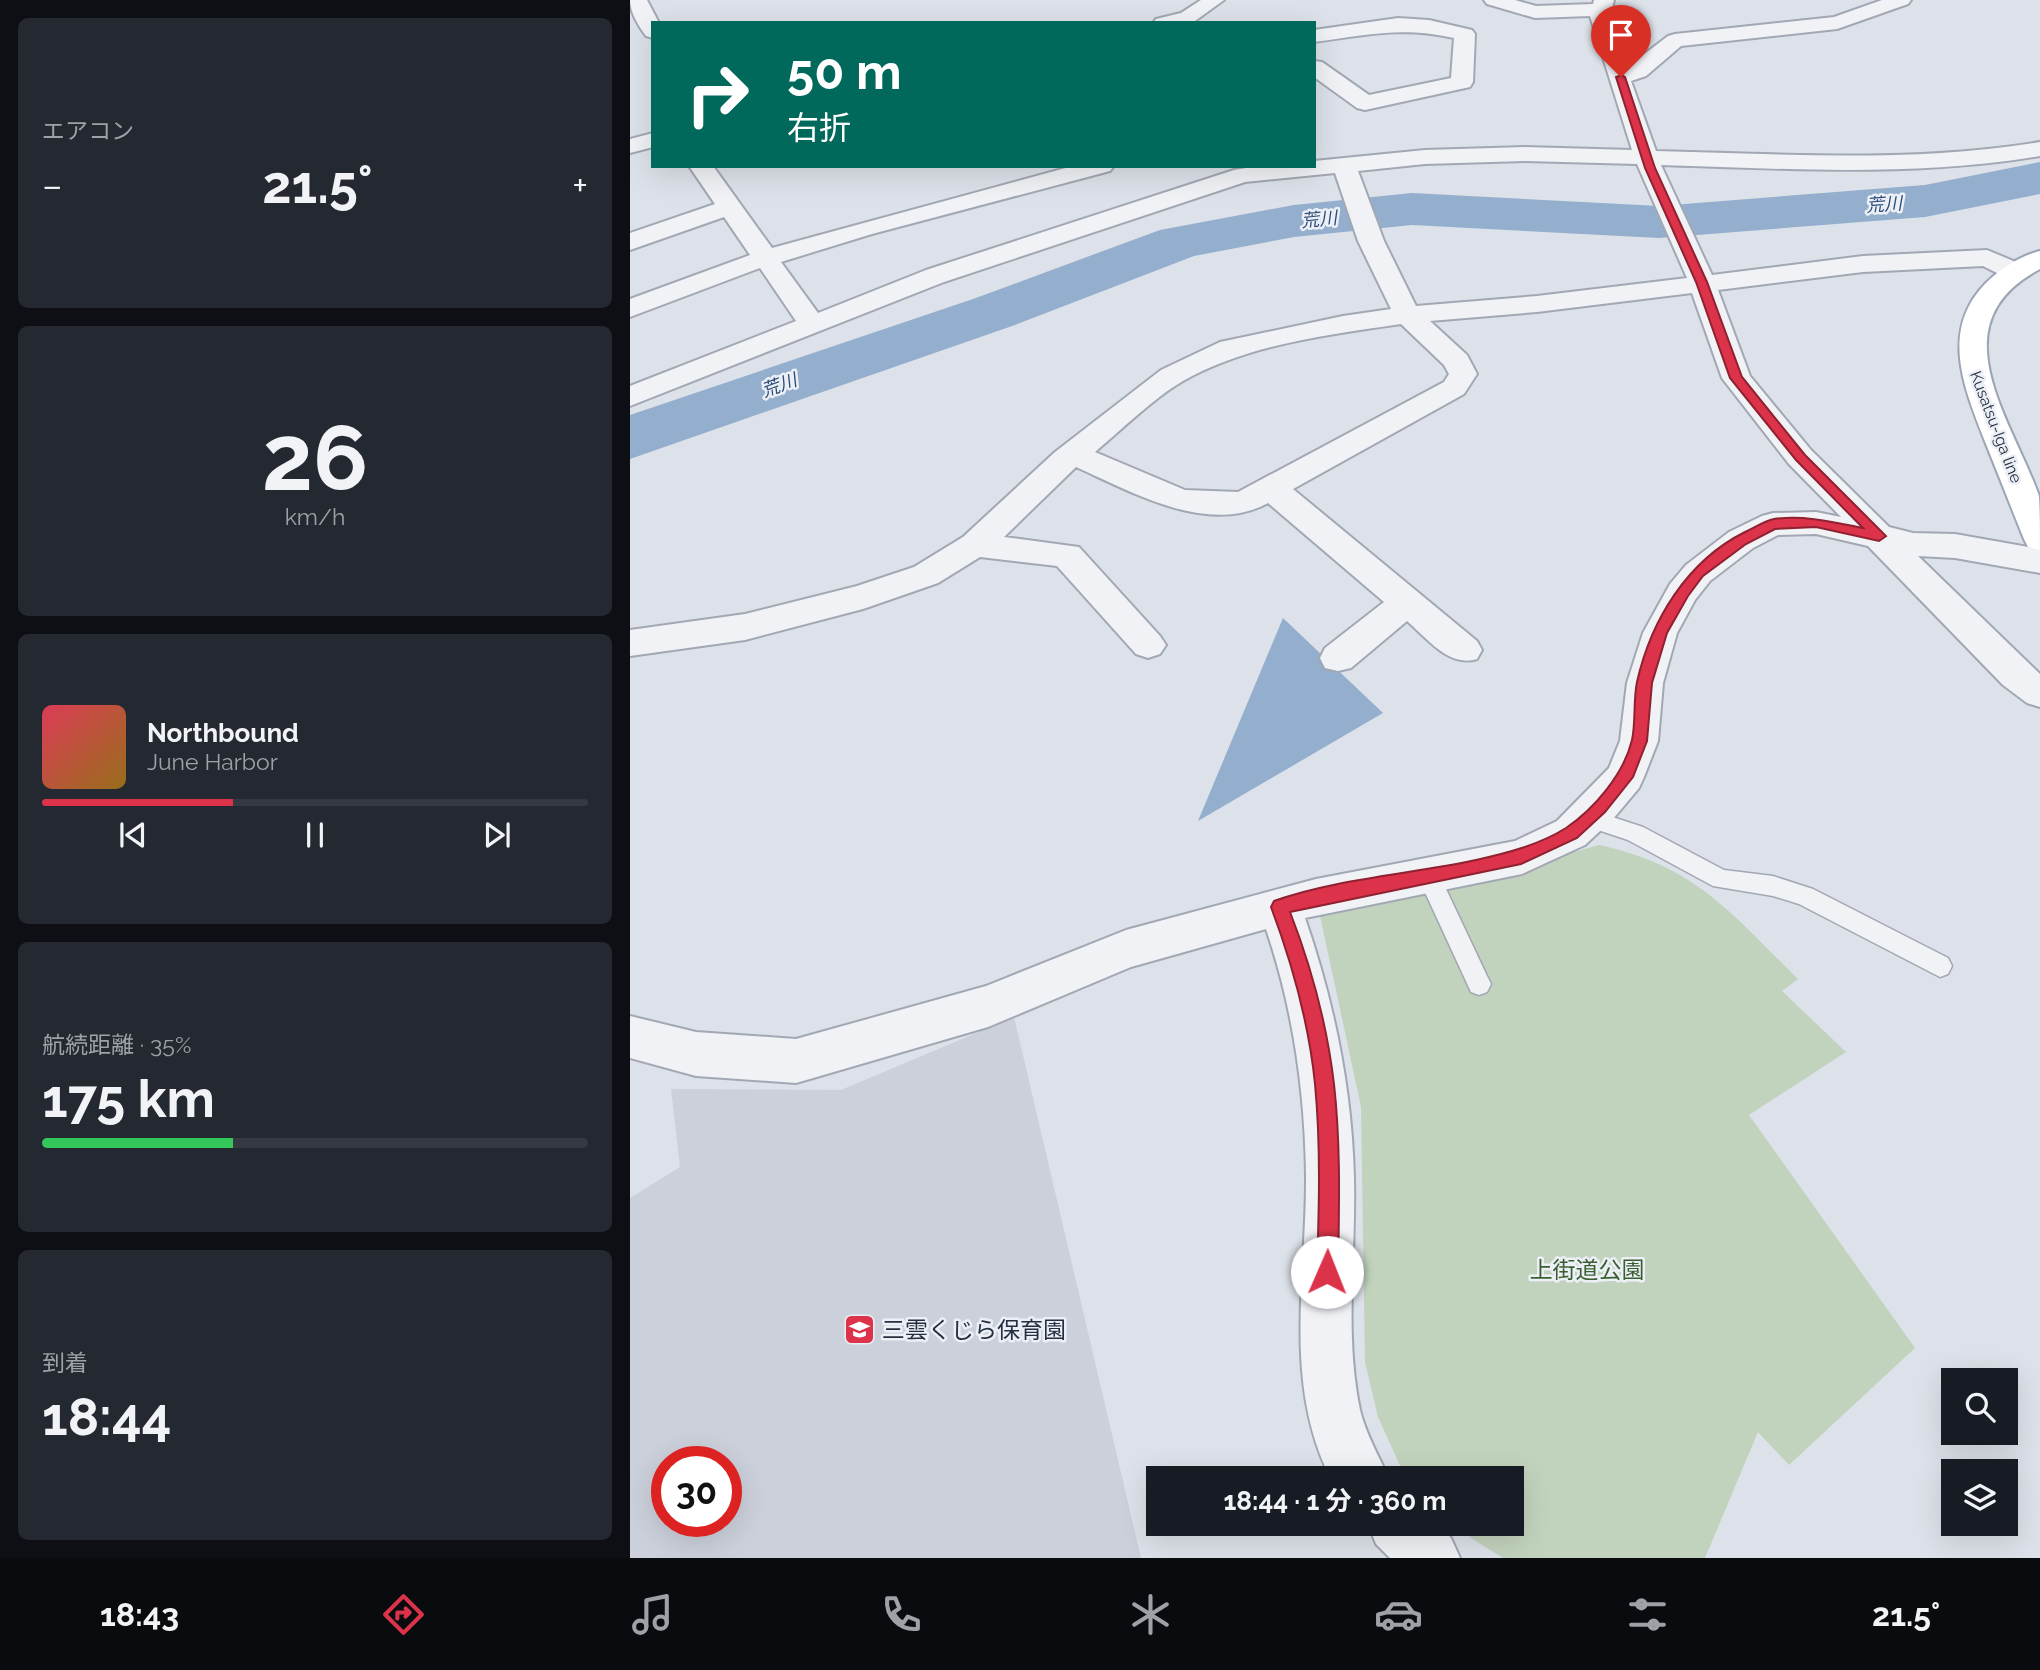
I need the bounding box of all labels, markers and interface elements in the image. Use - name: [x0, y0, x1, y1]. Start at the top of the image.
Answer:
- pin: [1591, 5, 1651, 77]
- icon: arrive: [1602, 16, 1640, 54]
- text: 50 m: [787, 43, 902, 100]
- icon: right: [672, 49, 763, 140]
- text: 右折: [787, 109, 851, 146]
- text: エアコン: [42, 117, 134, 144]
- text: 21.5°: [262, 154, 373, 215]
- text: −: [42, 163, 62, 208]
- text: +: [572, 163, 588, 208]
- water label: 荒川: [1865, 192, 1905, 216]
- water label: 荒川: [1300, 206, 1340, 231]
- water label: 荒川: [758, 368, 801, 401]
- street label: Kusatsu-Iga line: [1966, 368, 2026, 486]
- text: 26: [262, 404, 368, 511]
- text: km/h: [285, 503, 345, 530]
- text: Northbound: [147, 718, 299, 748]
- text: June Harbor: [147, 748, 278, 775]
- icon: previous: [114, 816, 152, 854]
- icon: pause: [296, 816, 334, 854]
- icon: next: [478, 816, 516, 854]
- text: 航続距離 · 35%: [42, 1031, 191, 1058]
- text: 175 km: [42, 1068, 215, 1129]
- position arrow: [1290, 1235, 1364, 1309]
- park label: 上街道公園: [1530, 1256, 1645, 1283]
- school or university icon: 三雲くじら保育園: [842, 1312, 876, 1346]
- place label: 三雲くじら保育園: [882, 1316, 1066, 1343]
- text: 到着: [42, 1349, 88, 1376]
- map controls: [1941, 1368, 2018, 1536]
- button: search: [1941, 1368, 2018, 1445]
- text: 18:44: [42, 1386, 171, 1447]
- speed limit sign: 30: [651, 1446, 742, 1537]
- button: layers: [1941, 1459, 2018, 1536]
- text: 18:44 · 1 分 · 360 m: [1223, 1486, 1447, 1516]
- icon: directions: [379, 1590, 428, 1639]
- icon: music: [628, 1590, 677, 1639]
- icon: phone: [877, 1590, 926, 1639]
- icon: climate: [1126, 1590, 1175, 1639]
- icon: car: [1374, 1590, 1423, 1639]
- icon: filters: [1623, 1590, 1672, 1639]
- text: 18:43: [100, 1596, 179, 1633]
- text: 21.5°: [1872, 1596, 1940, 1633]

